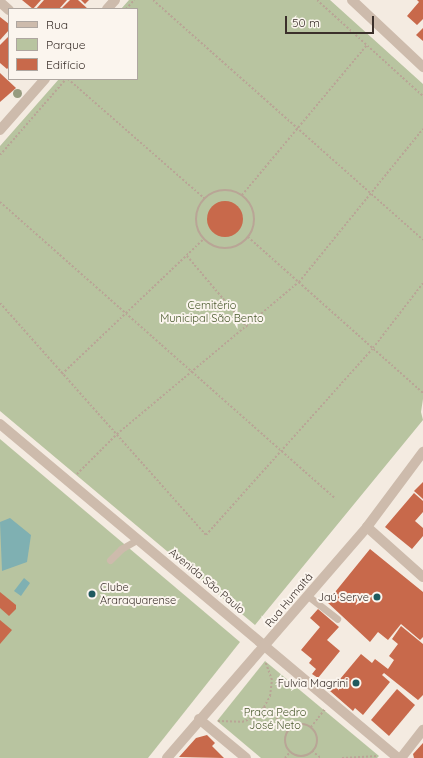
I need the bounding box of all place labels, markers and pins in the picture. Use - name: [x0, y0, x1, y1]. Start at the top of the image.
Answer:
- place label: Clube Araraquarense: [100, 581, 176, 607]
- marker: Clube Araraquarense: [87, 589, 97, 599]
- place label: Jaú Serve: [318, 590, 369, 604]
- marker: Jaú Serve: [372, 592, 382, 602]
- place label: Fulvia Magrini: [278, 676, 348, 690]
- marker: Fulvia Magrini: [351, 678, 361, 688]

